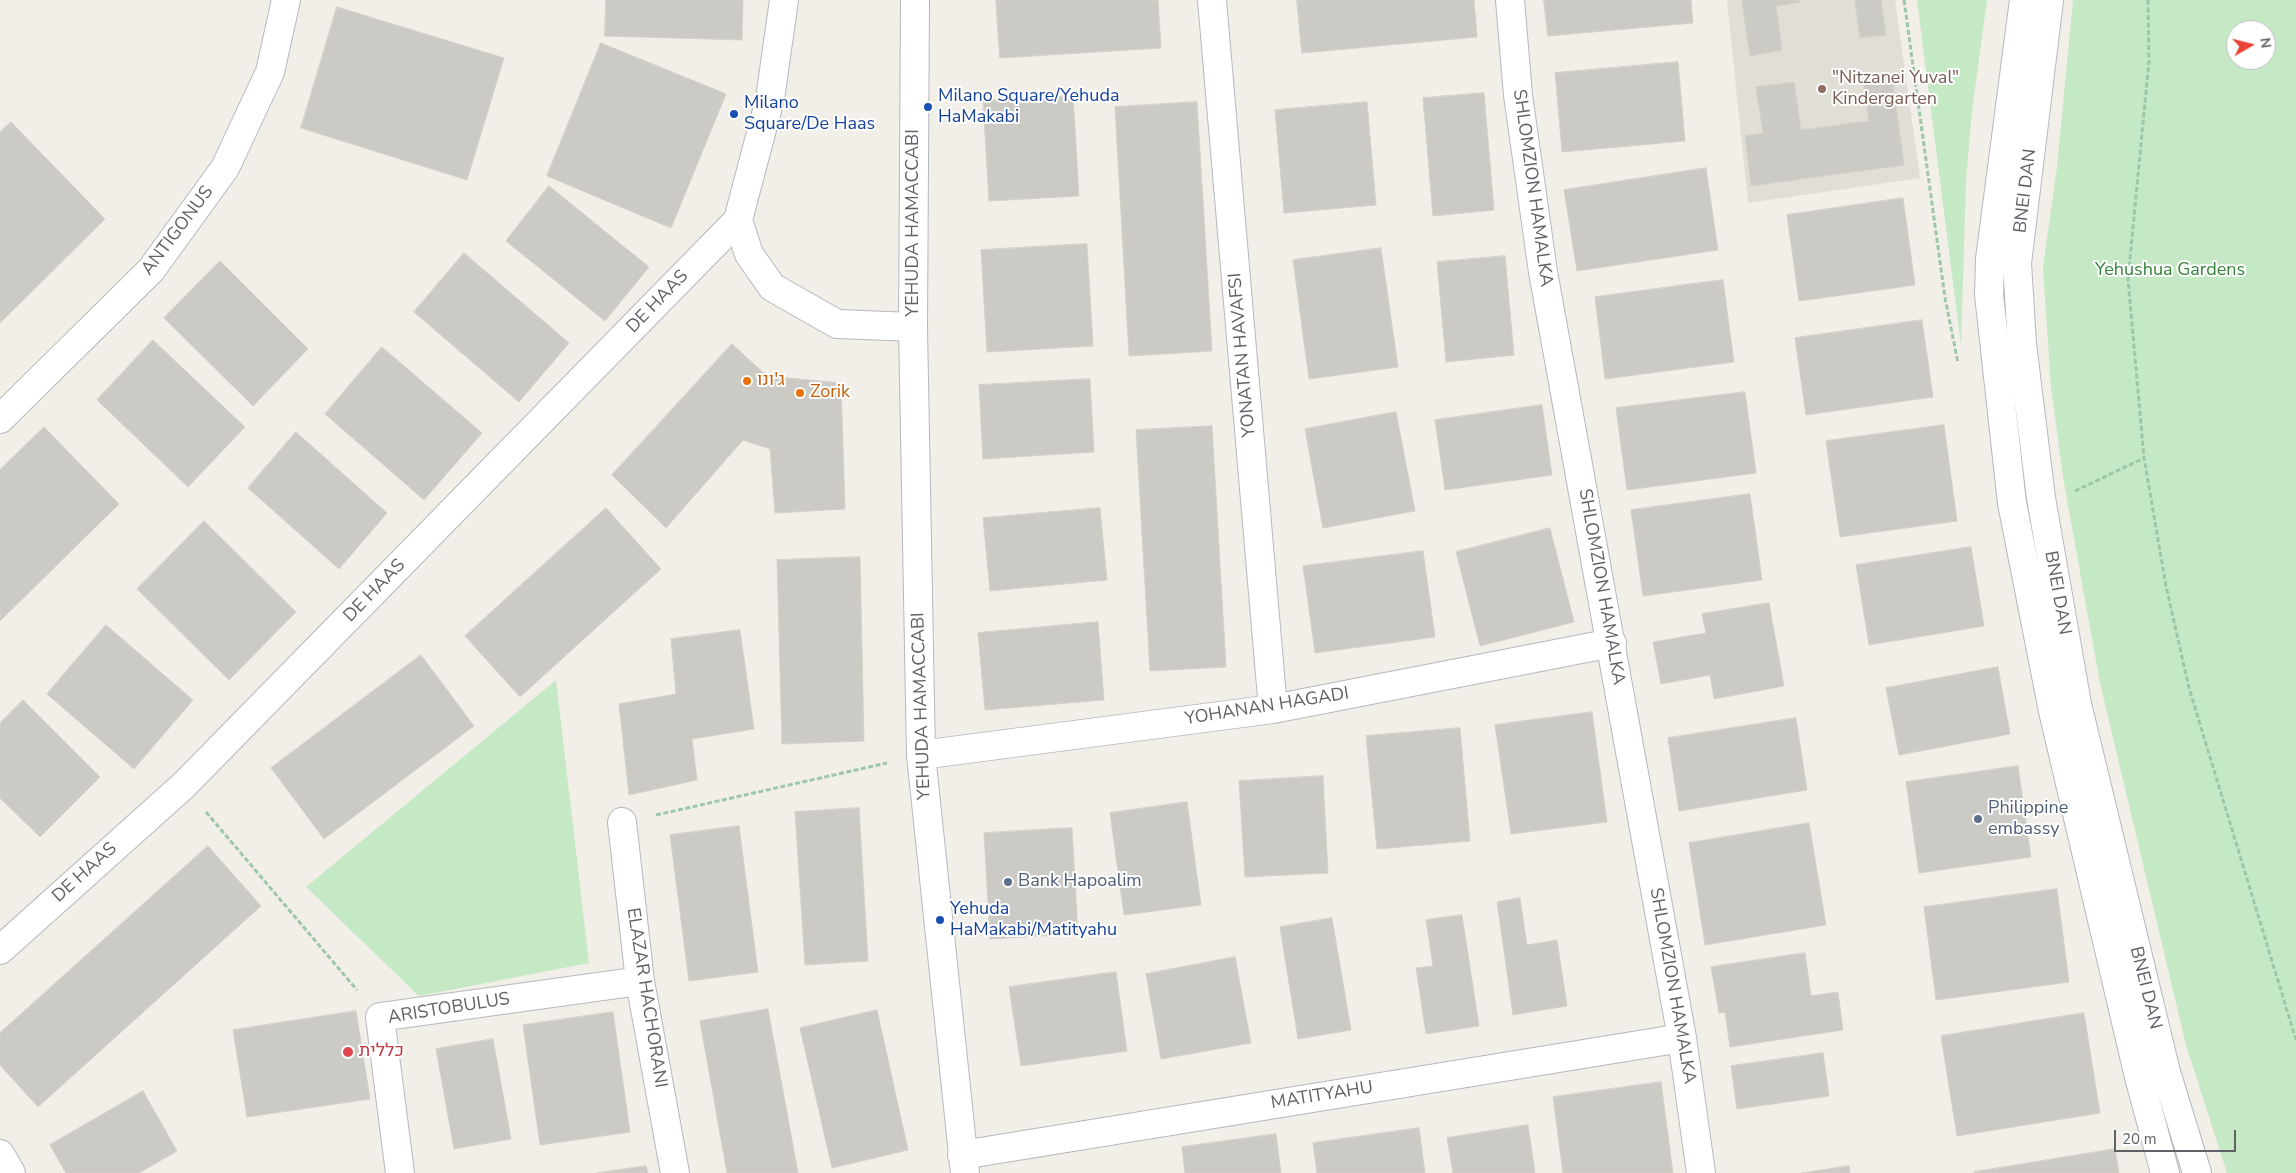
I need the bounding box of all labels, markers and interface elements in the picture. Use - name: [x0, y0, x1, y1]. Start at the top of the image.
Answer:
- north arrow: [2226, 20, 2276, 70]
- text: N: [2255, 36, 2275, 49]
- place label: "Nitzanei Yuval" Kindergarten: [1832, 68, 1959, 110]
- marker: "Nitzanei Yuval" Kindergarten: [1816, 83, 1828, 95]
- place label: Milano Square/Yehuda HaMakabi: [938, 86, 1119, 128]
- street label: SHLOMZION HAMALKA: [1507, 88, 1557, 288]
- place label: Milano Square/De Haas: [744, 93, 875, 136]
- marker: Milano Square/Yehuda HaMakabi: [922, 101, 934, 113]
- marker: Milano Square/De Haas: [728, 108, 740, 120]
- street label: YEHUDA HAMACCABI: [903, 129, 925, 317]
- street label: BNEI DAN: [2010, 148, 2042, 234]
- street label: ANTIGONUS: [137, 182, 219, 280]
- park label: Yehushua Gardens: [2095, 260, 2245, 282]
- street label: DE HAAS: [623, 266, 693, 338]
- street label: YONATAN HAVAFSI: [1225, 272, 1261, 438]
- place label: ג'ונו: [757, 370, 785, 392]
- marker: ג'ונו: [741, 375, 753, 387]
- place label: Zorik: [810, 382, 850, 404]
- marker: Zorik: [794, 387, 806, 399]
- street label: SHLOMZION HAMALKA: [1573, 487, 1629, 687]
- street label: BNEI DAN: [2039, 549, 2075, 637]
- street label: DE HAAS: [340, 555, 410, 627]
- street label: YEHUDA HAMACCABI: [908, 612, 936, 800]
- street label: YOHANAN HAGADI: [1183, 683, 1351, 731]
- place label: Philippine embassy: [1988, 798, 2068, 841]
- marker: Philippine embassy: [1972, 813, 1984, 825]
- street label: DE HAAS: [48, 838, 122, 908]
- place label: Bank Hapoalim: [1018, 871, 1142, 893]
- marker: Bank Hapoalim: [1002, 876, 1014, 888]
- street label: SHLOMZION HAMALKA: [1644, 886, 1700, 1086]
- place label: Yehuda HaMakabi/Matityahu: [950, 899, 1117, 942]
- street label: ELAZAR HACHORANI: [621, 906, 671, 1090]
- marker: Yehuda HaMakabi/Matityahu: [934, 914, 946, 926]
- street label: BNEI DAN: [2124, 944, 2166, 1032]
- street label: ARISTOBULUS: [386, 989, 512, 1029]
- place label: כללית: [359, 1041, 404, 1063]
- marker: כללית: [341, 1045, 355, 1059]
- street label: MATITYAHU: [1269, 1077, 1375, 1115]
- scale bar: [2116, 1120, 2238, 1152]
- text: 20 m: [2122, 1129, 2157, 1149]

